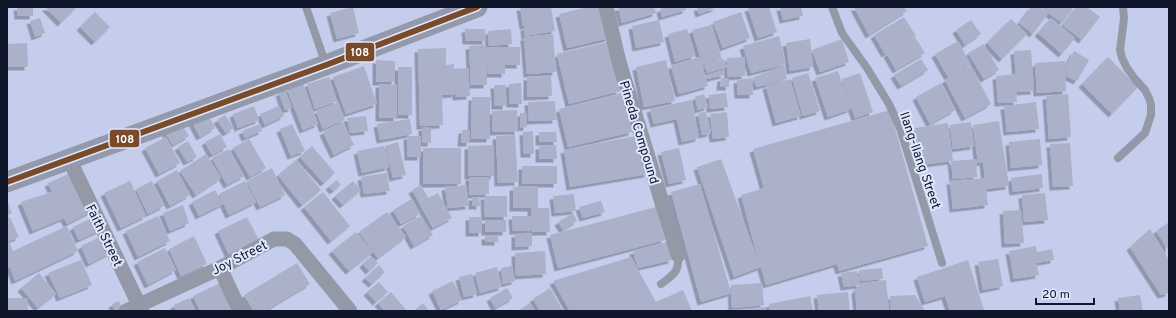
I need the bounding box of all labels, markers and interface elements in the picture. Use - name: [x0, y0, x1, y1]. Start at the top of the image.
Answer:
- line badge: 108: [345, 42, 375, 62]
- text: 108: [351, 46, 369, 60]
- street label: Pineda Compound: [615, 79, 661, 186]
- street label: Ilang-Ilang Street: [895, 110, 943, 211]
- line badge: 108: [109, 129, 140, 148]
- text: 108: [116, 133, 134, 147]
- street label: Faith Street: [81, 202, 125, 270]
- street label: Joy Street: [210, 238, 270, 280]
- scale bar: [1036, 280, 1094, 306]
- text: 20 m: [1042, 287, 1070, 303]

